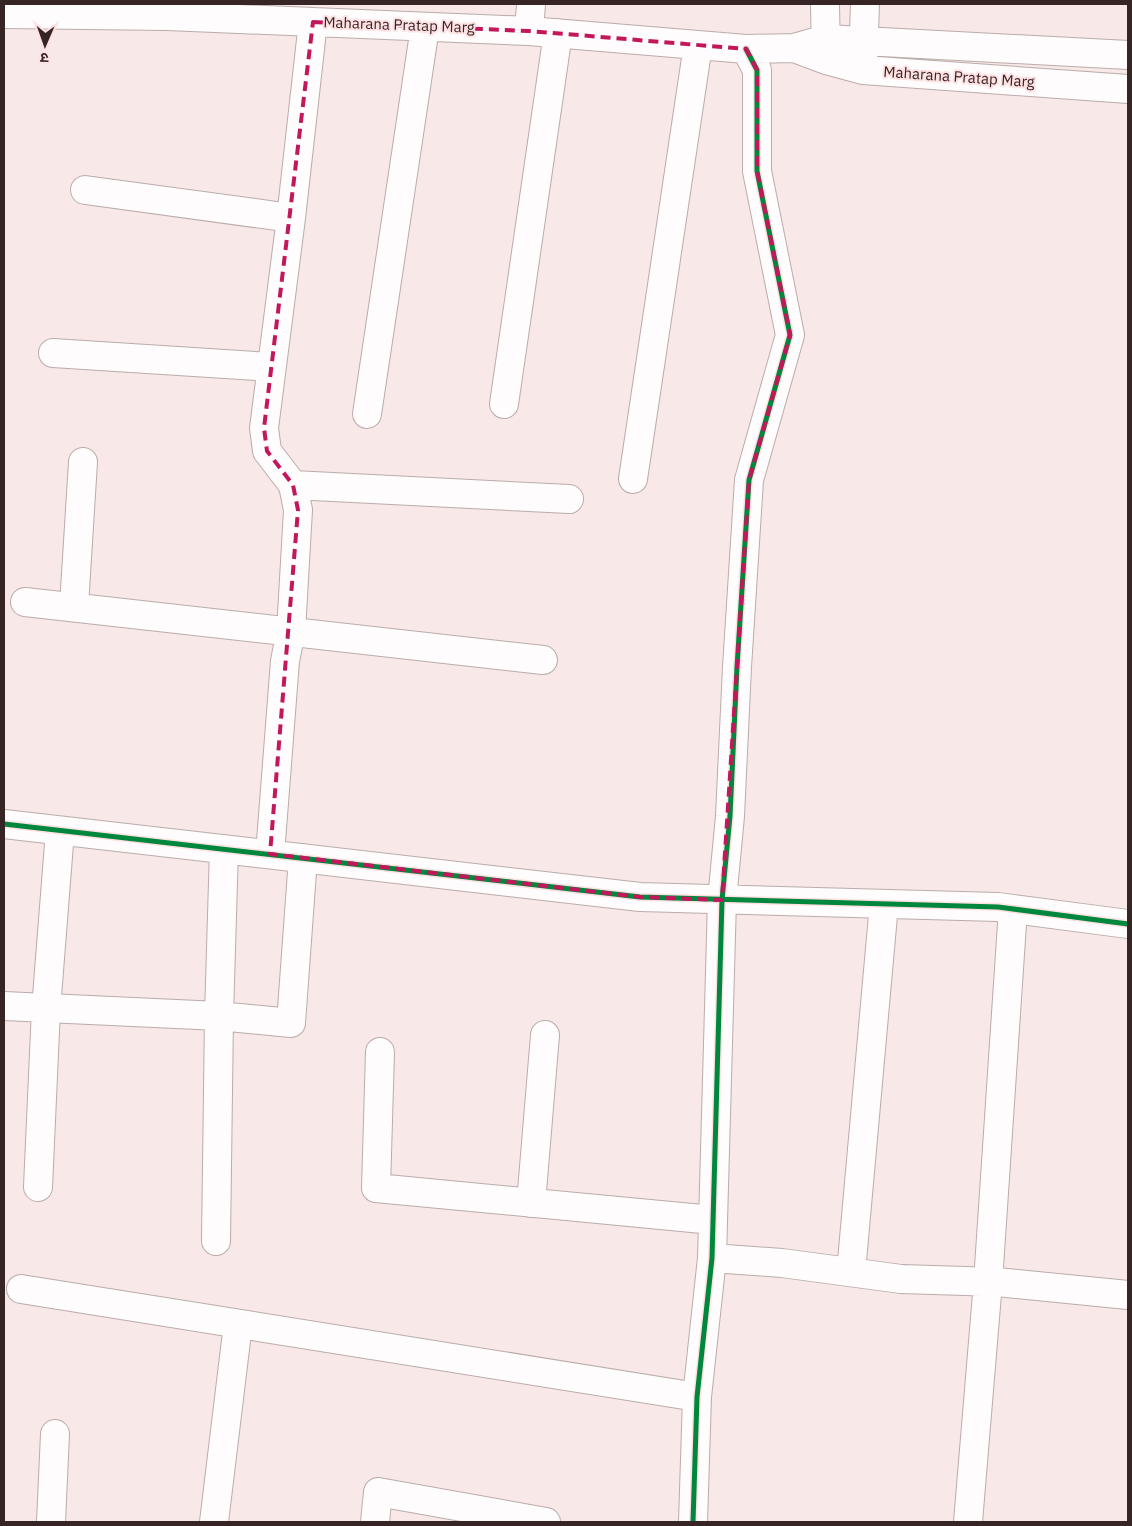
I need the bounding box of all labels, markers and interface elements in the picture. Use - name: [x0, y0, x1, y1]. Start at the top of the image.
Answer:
- street label: Maharana Pratap Marg: [323, 12, 475, 37]
- north arrow: [20, 20, 70, 70]
- text: उ: [39, 49, 49, 67]
- street label: Maharana Pratap Marg: [883, 62, 1035, 91]

